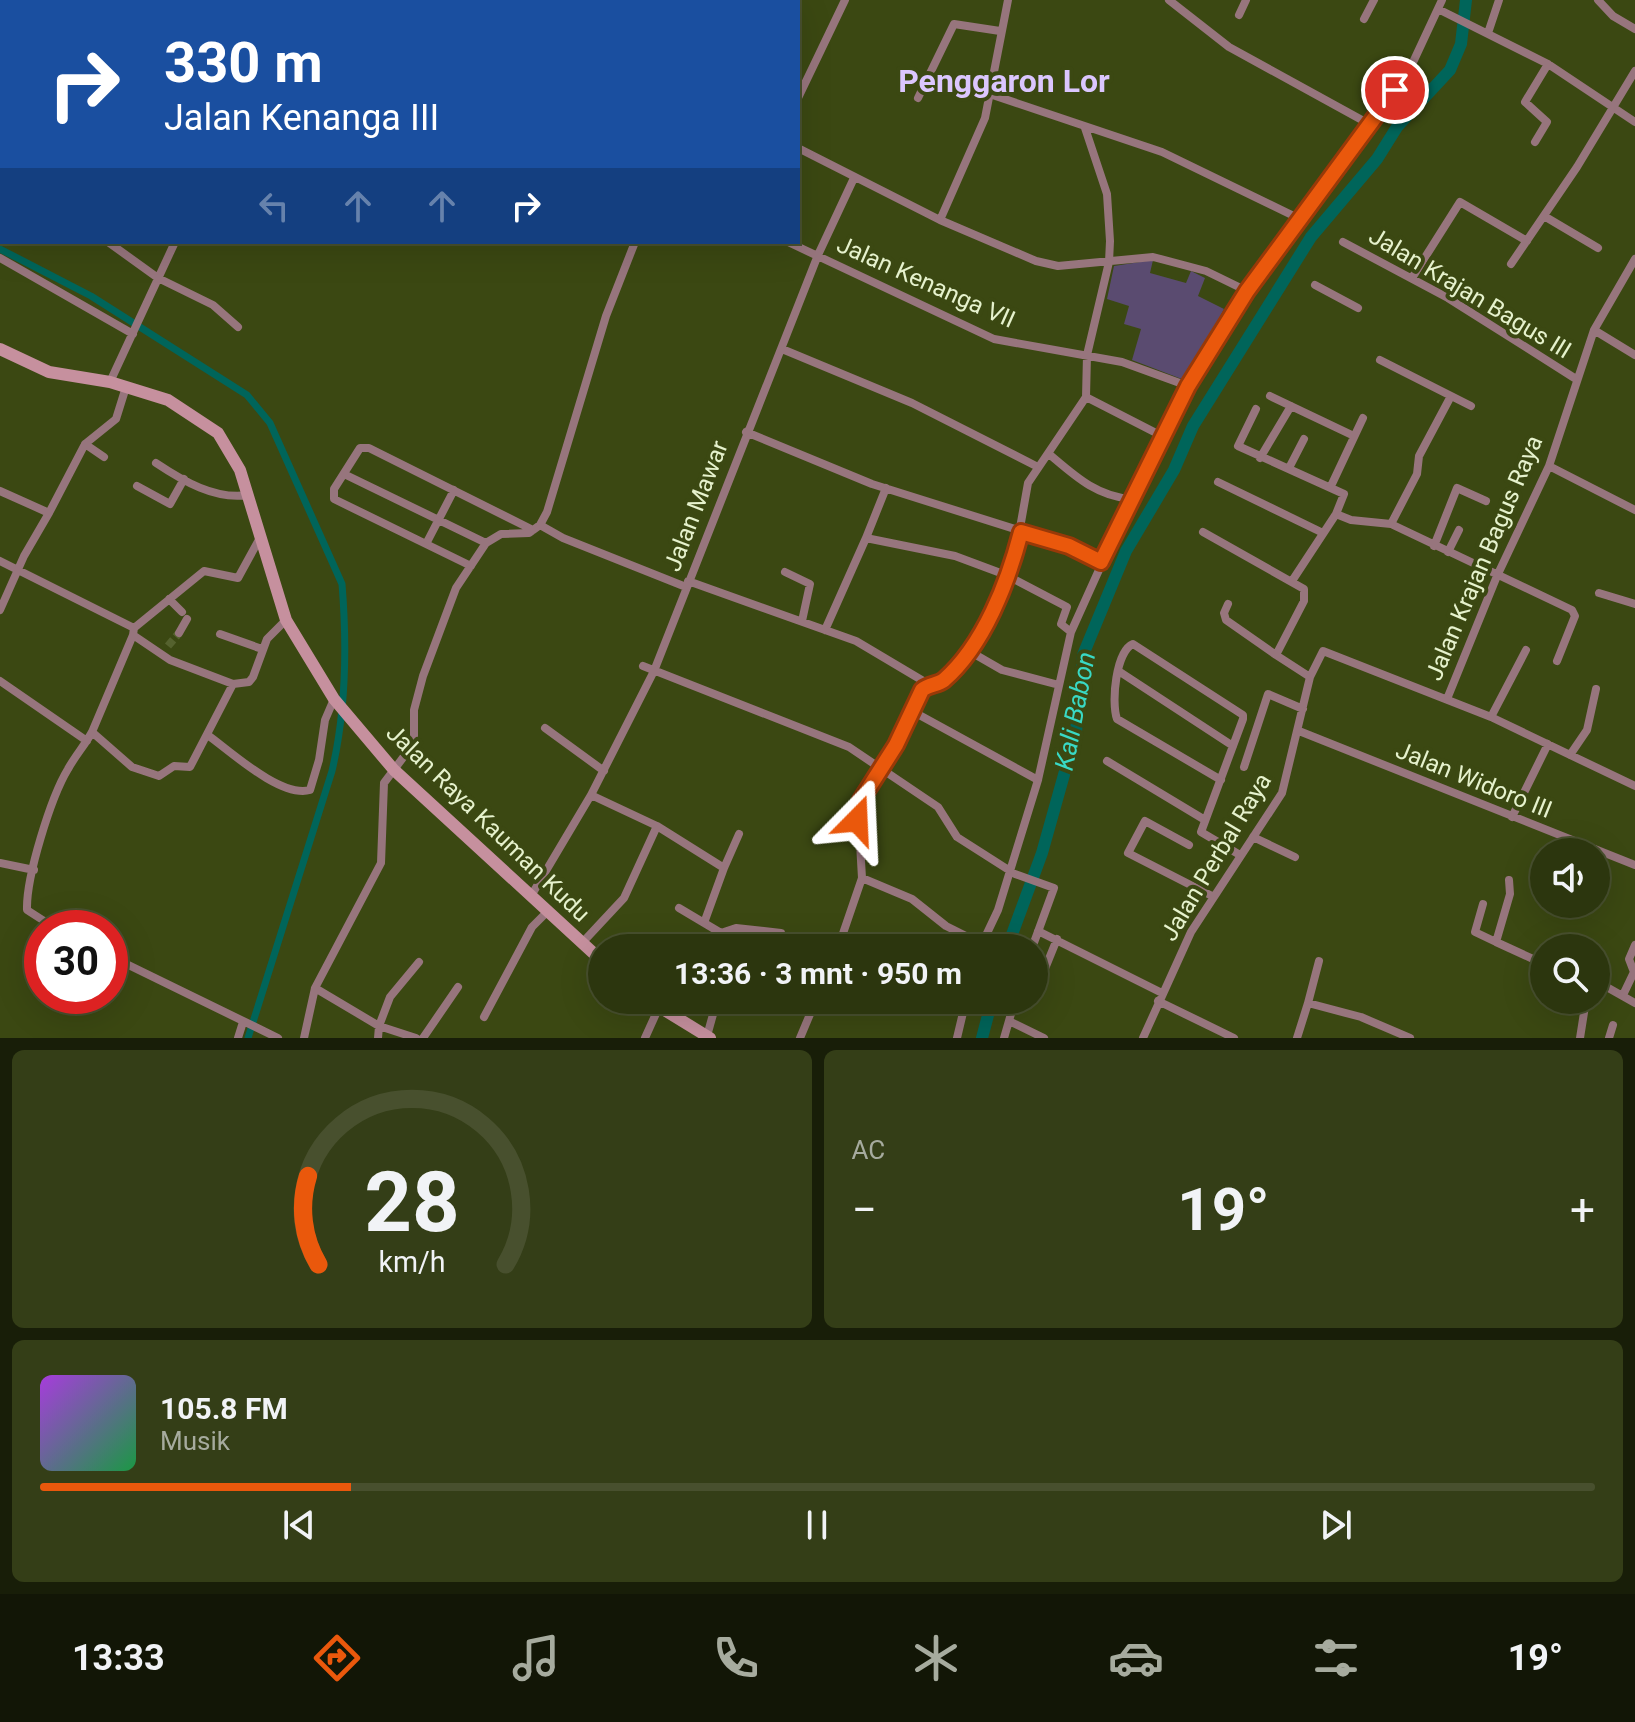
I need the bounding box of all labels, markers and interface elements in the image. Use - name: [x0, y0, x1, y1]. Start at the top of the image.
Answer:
- text: 330 m: [164, 30, 323, 96]
- icon: right: [32, 32, 136, 136]
- pin: [1361, 56, 1429, 124]
- district label: Penggaron Lor: [898, 62, 1110, 100]
- icon: arrive: [1373, 68, 1417, 112]
- text: Jalan Kenanga III: [164, 97, 439, 139]
- icon: left: [252, 184, 296, 228]
- icon: ahead: [336, 184, 380, 228]
- icon: ahead: [420, 184, 464, 228]
- icon: right: [504, 184, 548, 228]
- street label: Jalan Krajan Bagus III: [1364, 222, 1576, 364]
- street label: Jalan Kenanga VII: [832, 230, 1020, 334]
- street label: Jalan Krajan Bagus Raya: [1420, 431, 1548, 685]
- street label: Jalan Mawar: [658, 437, 734, 575]
- water label: Kali Babon: [1049, 649, 1101, 773]
- street label: Jalan Raya Kauman Kudu: [381, 719, 595, 927]
- street label: Jalan Widoro III: [1392, 736, 1556, 824]
- street label: Jalan Perbal Raya: [1155, 768, 1277, 946]
- position arrow: [815, 778, 899, 862]
- map controls: [1530, 838, 1610, 1014]
- button: sound: [1530, 838, 1610, 918]
- speed limit sign: 30: [24, 910, 128, 1014]
- button: search: [1530, 934, 1610, 1014]
- text: 13:36 · 3 mnt · 950 m: [674, 956, 962, 991]
- text: AC: [852, 1135, 885, 1165]
- text: 28: [364, 1154, 459, 1251]
- text: 19°: [1177, 1174, 1269, 1245]
- text: −: [852, 1184, 877, 1236]
- text: +: [1570, 1184, 1595, 1236]
- text: km/h: [378, 1245, 445, 1279]
- text: 105.8 FM: [160, 1391, 288, 1426]
- text: Musik: [160, 1426, 230, 1456]
- icon: previous: [277, 1503, 321, 1547]
- icon: pause: [795, 1503, 839, 1547]
- icon: next: [1314, 1503, 1358, 1547]
- icon: directions: [309, 1630, 365, 1686]
- icon: music: [508, 1630, 564, 1686]
- icon: phone: [708, 1630, 764, 1686]
- icon: climate: [908, 1630, 964, 1686]
- icon: car: [1108, 1630, 1164, 1686]
- icon: filters: [1308, 1630, 1364, 1686]
- text: 13:33: [72, 1637, 165, 1679]
- text: 19°: [1508, 1637, 1563, 1679]

